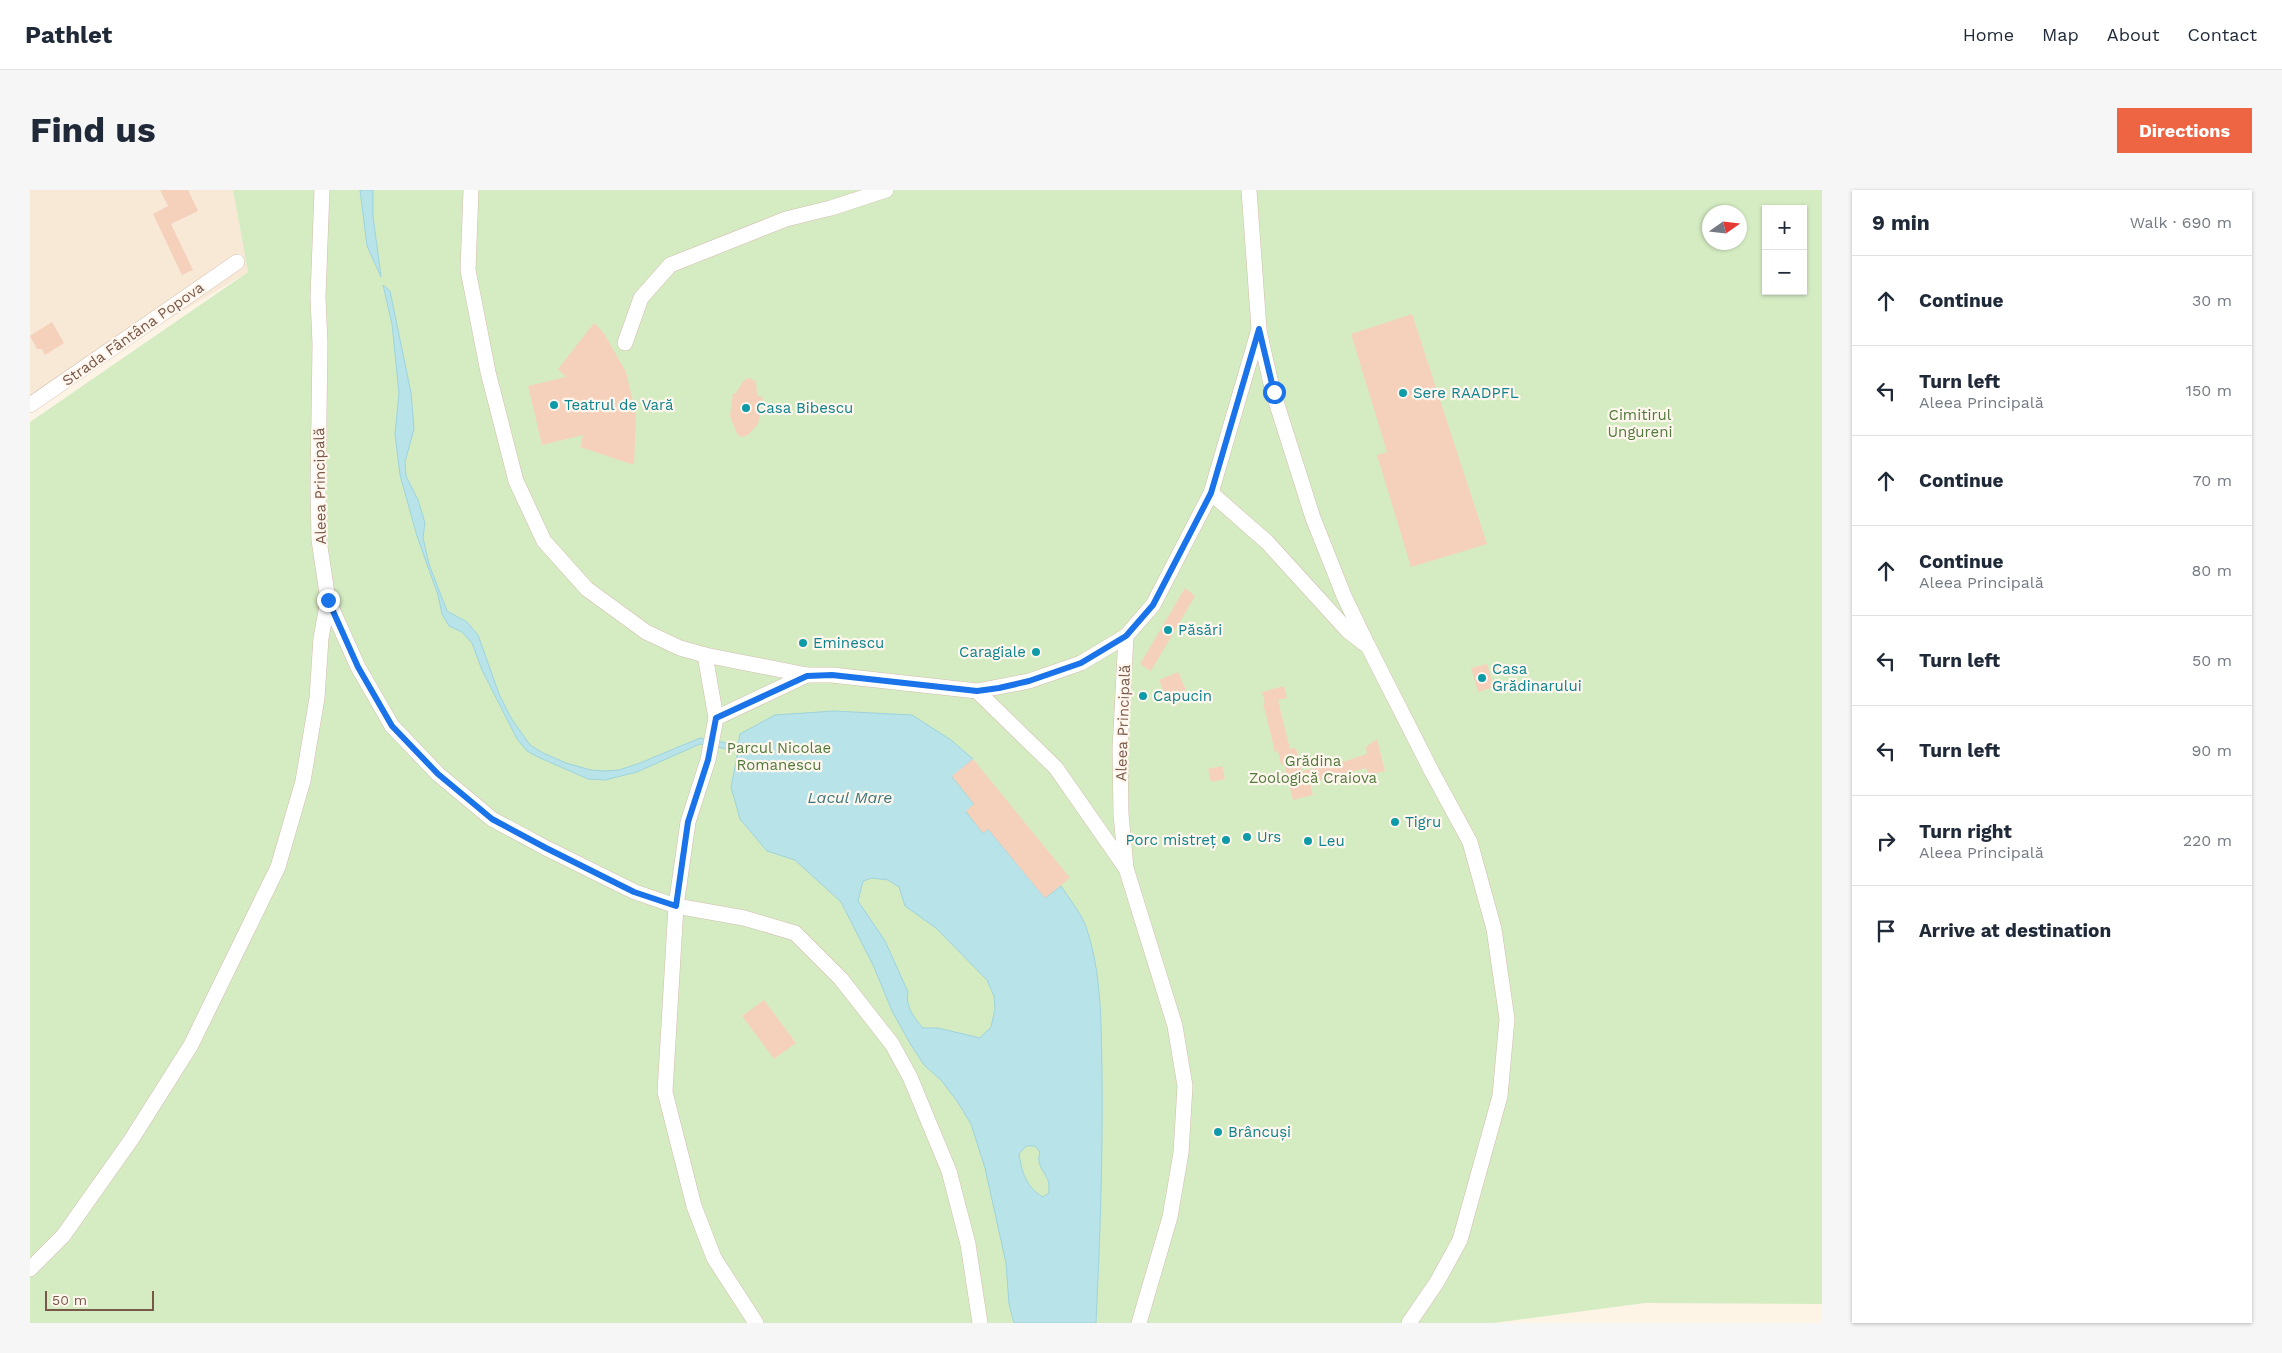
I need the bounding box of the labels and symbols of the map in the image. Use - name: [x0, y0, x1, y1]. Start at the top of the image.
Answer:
- north arrow: [1702, 205, 1747, 250]
- street label: Strada Fântâna Popova: [59, 278, 208, 390]
- route start: [1263, 381, 1286, 404]
- place label: Sere RAADPFL: [1413, 384, 1519, 402]
- marker: Sere RAADPFL: [1397, 387, 1409, 399]
- place label: Teatrul de Vară: [564, 396, 674, 414]
- marker: Teatrul de Vară: [548, 399, 560, 411]
- place label: Casa Bibescu: [756, 399, 853, 417]
- marker: Casa Bibescu: [740, 402, 752, 414]
- park label: Cimitirul Ungureni: [1608, 406, 1672, 441]
- street label: Aleea Principală: [310, 427, 330, 545]
- route end: [317, 589, 340, 612]
- place label: Păsări: [1178, 621, 1222, 639]
- marker: Păsări: [1162, 624, 1174, 636]
- place label: Eminescu: [813, 634, 884, 652]
- marker: Eminescu: [797, 637, 809, 649]
- place label: Caragiale: [959, 643, 1026, 661]
- marker: Caragiale: [1030, 646, 1042, 658]
- place label: Casa Grădinarului: [1492, 660, 1582, 695]
- street label: Aleea Principală: [1112, 664, 1134, 782]
- marker: Casa Grădinarului: [1476, 672, 1488, 684]
- place label: Capucin: [1153, 687, 1212, 705]
- marker: Capucin: [1137, 690, 1149, 702]
- park label: Parcul Nicolae Romanescu: [727, 739, 831, 774]
- park label: Grădina Zoologică Craiova: [1249, 752, 1378, 787]
- water label: Lacul Mare: [808, 788, 892, 807]
- place label: Tigru: [1405, 813, 1441, 831]
- marker: Tigru: [1389, 816, 1401, 828]
- place label: Urs: [1257, 828, 1281, 846]
- place label: Porc mistreț: [1126, 831, 1217, 849]
- marker: Urs: [1241, 831, 1253, 843]
- place label: Leu: [1318, 832, 1345, 850]
- marker: Porc mistreț: [1220, 834, 1232, 846]
- marker: Leu: [1302, 835, 1314, 847]
- place label: Brâncuși: [1228, 1123, 1291, 1141]
- marker: Brâncuși: [1212, 1126, 1224, 1138]
- scale bar: [45, 1288, 154, 1311]

